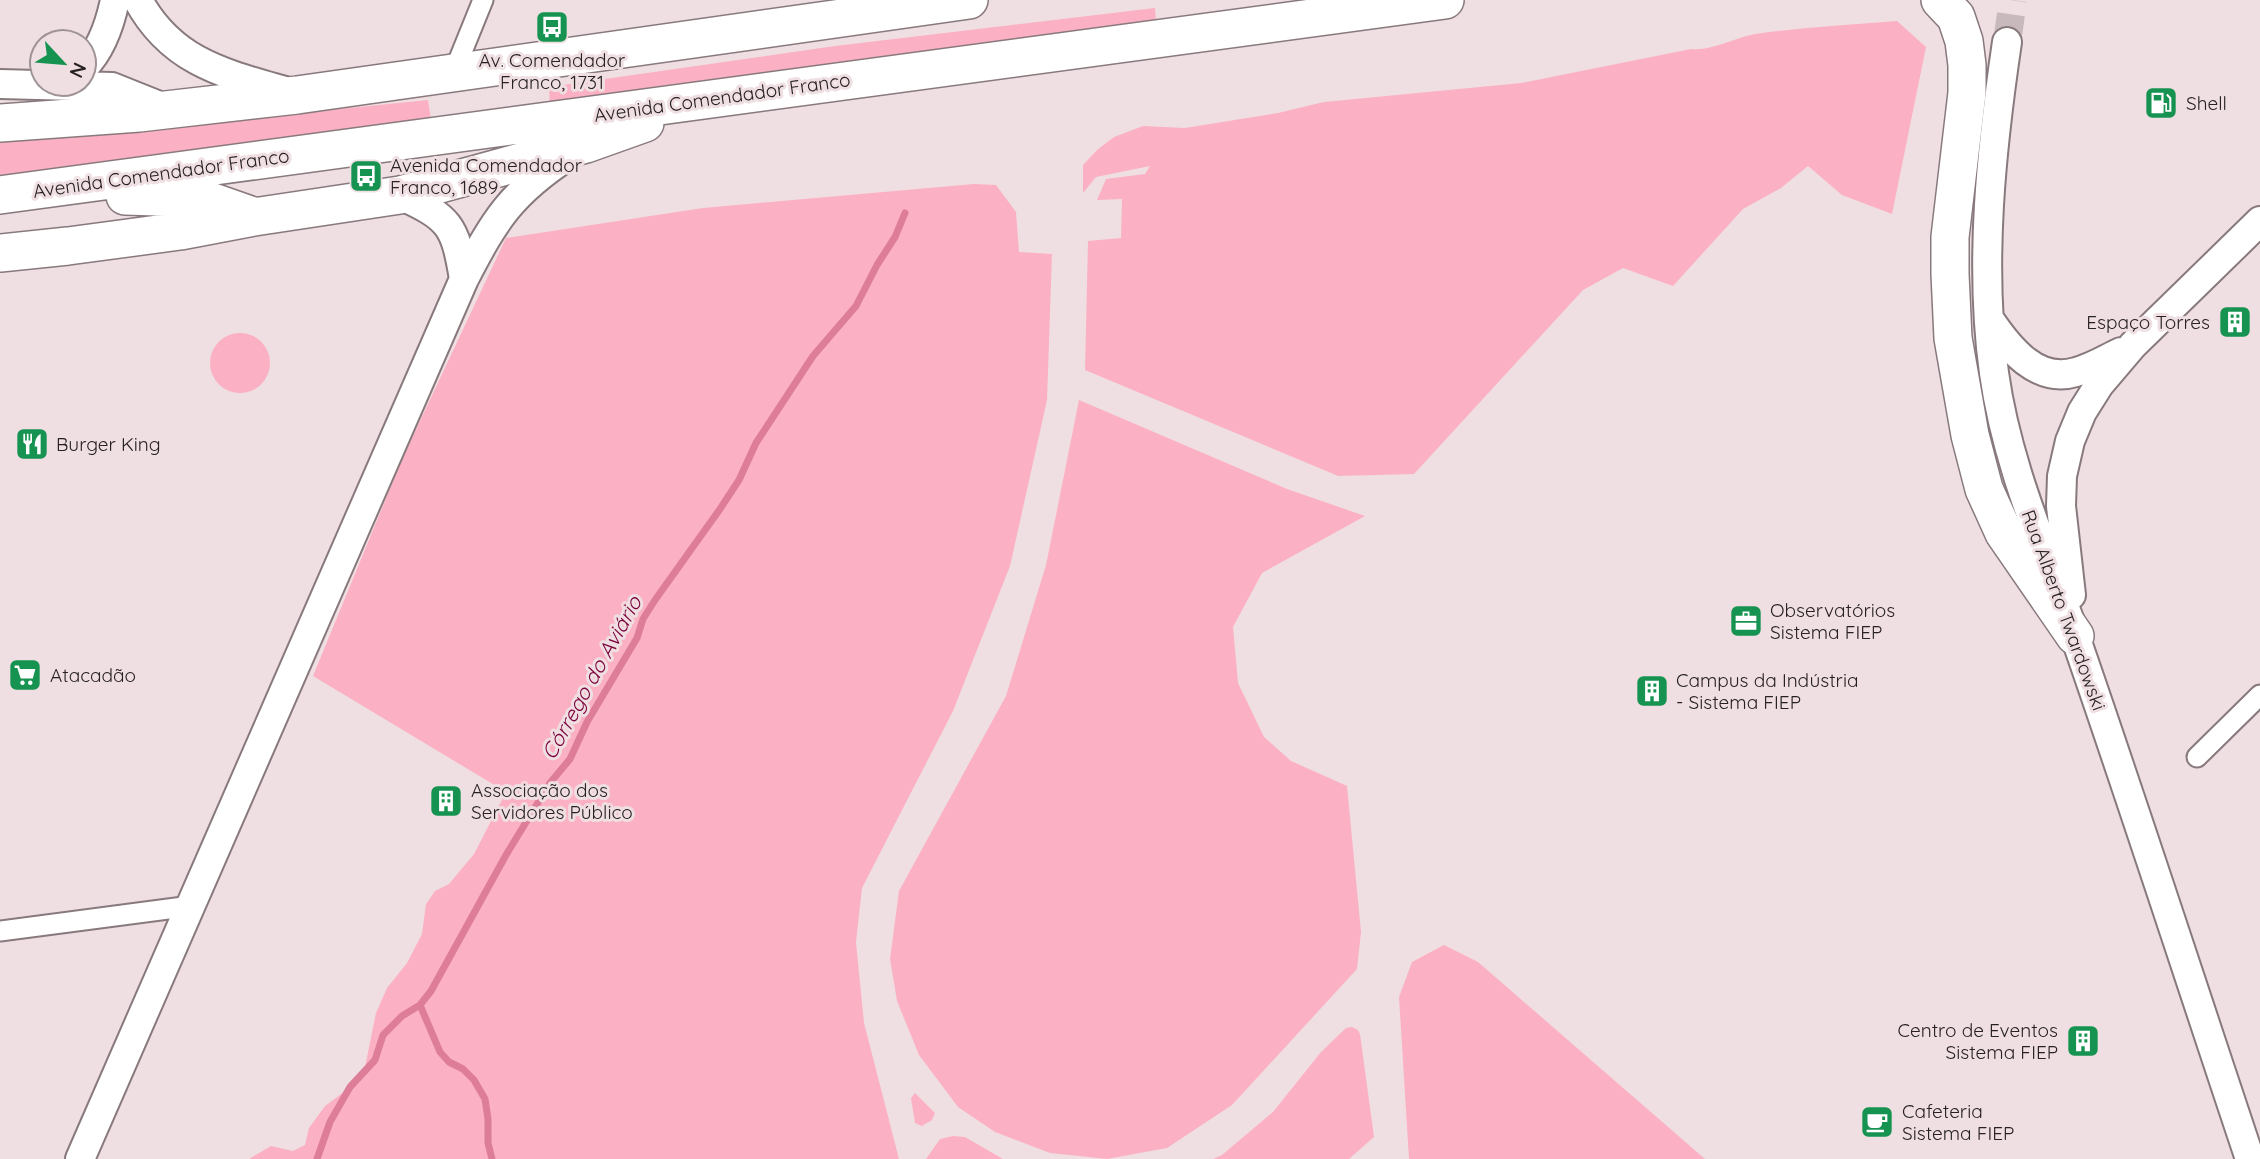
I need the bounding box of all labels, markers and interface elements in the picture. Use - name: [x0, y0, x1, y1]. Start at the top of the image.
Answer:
- bus stop icon: Av. Comendador Franco, 1731: [533, 8, 571, 46]
- north arrow: [28, 28, 98, 98]
- place label: Av. Comendador Franco, 1731: [479, 48, 626, 94]
- text: N: [64, 59, 92, 82]
- street label: Avenida Comendador Franco: [592, 67, 852, 127]
- fuel station icon: Shell: [2142, 84, 2180, 122]
- place label: Shell: [2186, 91, 2227, 115]
- street label: Avenida Comendador Franco: [31, 143, 291, 203]
- place label: Avenida Comendador Franco, 1689: [390, 153, 583, 199]
- bus stop icon: Avenida Comendador Franco, 1689: [347, 157, 385, 195]
- building icon: Espaço Torres: [2216, 303, 2254, 341]
- place label: Espaço Torres: [2086, 310, 2210, 334]
- restaurant icon: Burger King: [13, 425, 51, 463]
- place label: Burger King: [56, 432, 161, 456]
- street label: Rua Alberto Twardowski: [2017, 506, 2111, 714]
- water label: Córrego do Aviário: [535, 590, 647, 764]
- place label: Observatórios Sistema FIEP: [1770, 598, 1895, 644]
- office icon: Observatórios Sistema FIEP: [1727, 602, 1765, 640]
- supermarket icon: Atacadão: [6, 656, 44, 694]
- place label: Atacadão: [50, 663, 136, 687]
- place label: Campus da Indústria - Sistema FIEP: [1676, 668, 1859, 714]
- building icon: Campus da Indústria - Sistema FIEP: [1633, 672, 1671, 710]
- place label: Associação dos Servidores Público: [471, 778, 633, 824]
- building icon: Associação dos Servidores Público: [427, 782, 465, 820]
- place label: Centro de Eventos Sistema FIEP: [1898, 1018, 2058, 1064]
- building icon: Centro de Eventos Sistema FIEP: [2064, 1022, 2102, 1060]
- place label: Cafeteria Sistema FIEP: [1902, 1099, 2014, 1145]
- cafe icon: Cafeteria Sistema FIEP: [1858, 1103, 1896, 1141]

